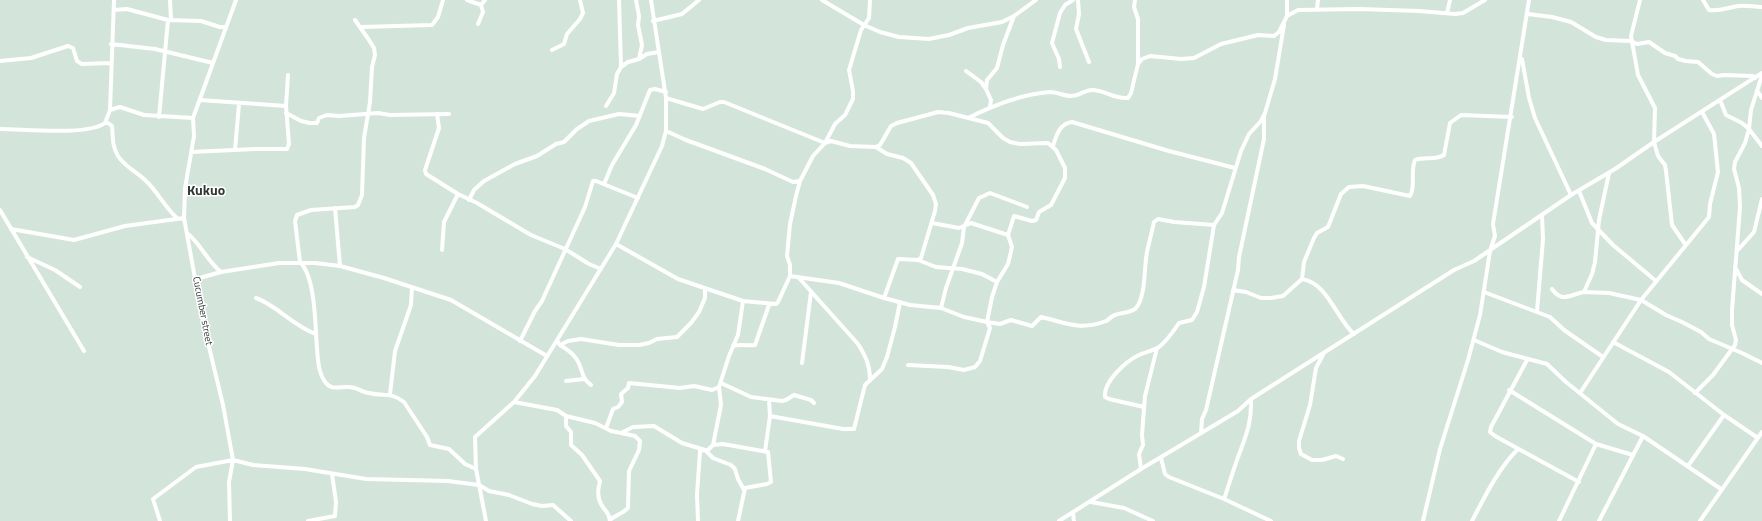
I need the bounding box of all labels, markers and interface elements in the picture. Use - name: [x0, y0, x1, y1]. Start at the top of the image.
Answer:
- district label: Kukuo: [187, 184, 225, 200]
- street label: Cucumber street: [189, 276, 215, 346]

